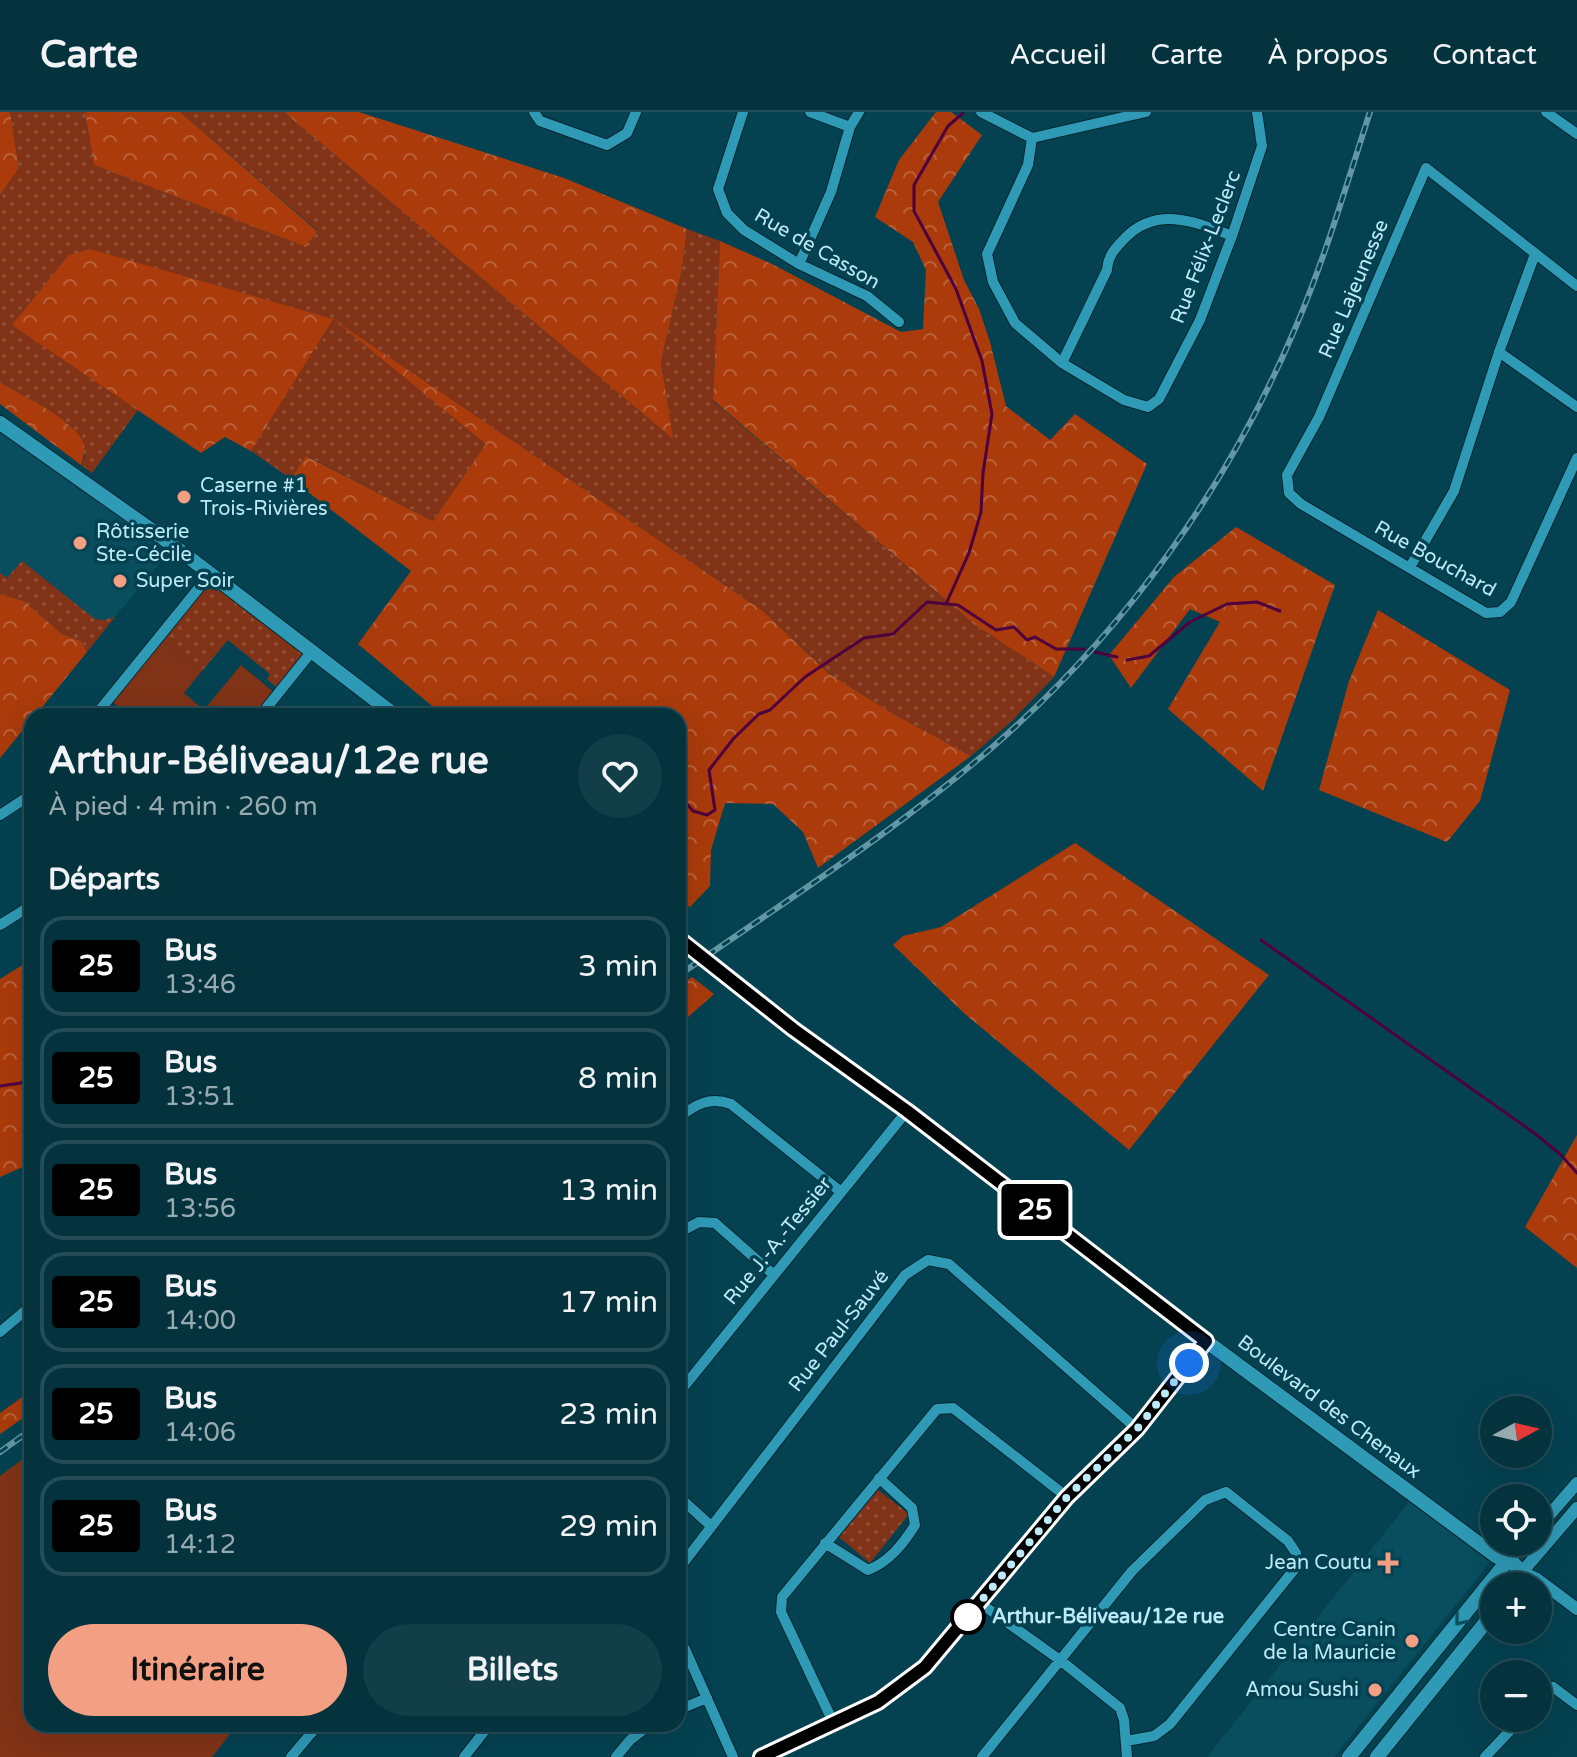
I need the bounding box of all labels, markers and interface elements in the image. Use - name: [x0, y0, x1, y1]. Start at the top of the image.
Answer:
- text: Carte: [40, 32, 138, 78]
- text: Accueil: [1009, 38, 1107, 72]
- text: Carte: [1151, 38, 1223, 72]
- text: À propos: [1267, 38, 1388, 72]
- text: Contact: [1432, 38, 1537, 72]
- street label: Rue Félix-Leclerc: [1166, 167, 1246, 327]
- street label: Rue de Casson: [750, 203, 884, 295]
- street label: Rue Lajeunesse: [1314, 216, 1394, 362]
- place label: Caserne #1 Trois-Rivières: [200, 474, 328, 521]
- marker: Caserne #1 Trois-Rivières: [175, 488, 193, 506]
- street label: Rue Bouchard: [1370, 516, 1500, 602]
- place label: Rôtisserie Ste-Cécile: [96, 520, 192, 567]
- marker: Rôtisserie Ste-Cécile: [71, 534, 89, 552]
- place label: Super Soir: [136, 569, 235, 593]
- marker: Super Soir: [111, 572, 129, 590]
- button: heart: [578, 734, 662, 818]
- text: Arthur-Béliveau/12e rue: [48, 738, 489, 784]
- text: À pied · 4 min · 260 m: [48, 791, 318, 822]
- text: Départs: [48, 861, 160, 898]
- text: Bus: [164, 932, 217, 969]
- text: 3 min: [578, 948, 658, 985]
- text: 25: [78, 949, 114, 983]
- text: 13:46: [164, 969, 236, 1000]
- text: Bus: [164, 1044, 217, 1081]
- text: 8 min: [578, 1060, 658, 1097]
- text: 25: [78, 1061, 114, 1095]
- text: 13:51: [164, 1081, 236, 1112]
- text: Bus: [164, 1156, 217, 1193]
- text: 13 min: [559, 1172, 658, 1209]
- street label: Rue J.-A.-Tessier: [719, 1172, 837, 1310]
- text: 25: [78, 1173, 114, 1207]
- line badge: 25: [999, 1184, 1071, 1236]
- text: 13:56: [164, 1193, 236, 1224]
- text: 25: [1017, 1193, 1053, 1227]
- street label: Rue Paul-Sauvé: [784, 1265, 894, 1397]
- text: Bus: [164, 1268, 217, 1305]
- text: 17 min: [559, 1284, 658, 1321]
- text: 25: [78, 1285, 114, 1319]
- text: 14:00: [164, 1305, 236, 1336]
- street label: Boulevard des Chenaux: [1233, 1330, 1425, 1484]
- your location: [1169, 1343, 1209, 1383]
- text: Bus: [164, 1380, 217, 1417]
- text: 23 min: [559, 1396, 658, 1433]
- north arrow: [1480, 1396, 1552, 1468]
- map controls: [1480, 1396, 1552, 1732]
- text: 25: [78, 1397, 114, 1431]
- text: 14:06: [164, 1417, 236, 1448]
- button: locate: [1480, 1484, 1552, 1556]
- text: Bus: [164, 1492, 217, 1529]
- text: 29 min: [559, 1508, 658, 1545]
- text: 25: [78, 1509, 114, 1543]
- text: 14:12: [164, 1529, 236, 1560]
- place label: Jean Coutu: [1265, 1551, 1372, 1575]
- marker: Jean Coutu: [1379, 1554, 1397, 1572]
- button: +: [1480, 1572, 1552, 1644]
- marker: Arthur-Béliveau/12e rue: [951, 1600, 985, 1634]
- place label: Arthur-Béliveau/12e rue: [992, 1605, 1224, 1629]
- one-way arrow: [1456, 1611, 1470, 1626]
- place label: Centre Canin de la Mauricie: [1263, 1618, 1396, 1665]
- button: Itinéraire: [48, 1624, 347, 1716]
- button: Billets: [363, 1624, 662, 1716]
- marker: Centre Canin de la Mauricie: [1403, 1632, 1421, 1650]
- button: −: [1480, 1660, 1552, 1732]
- place label: Amou Sushi: [1245, 1678, 1359, 1702]
- marker: Amou Sushi: [1366, 1681, 1384, 1699]

